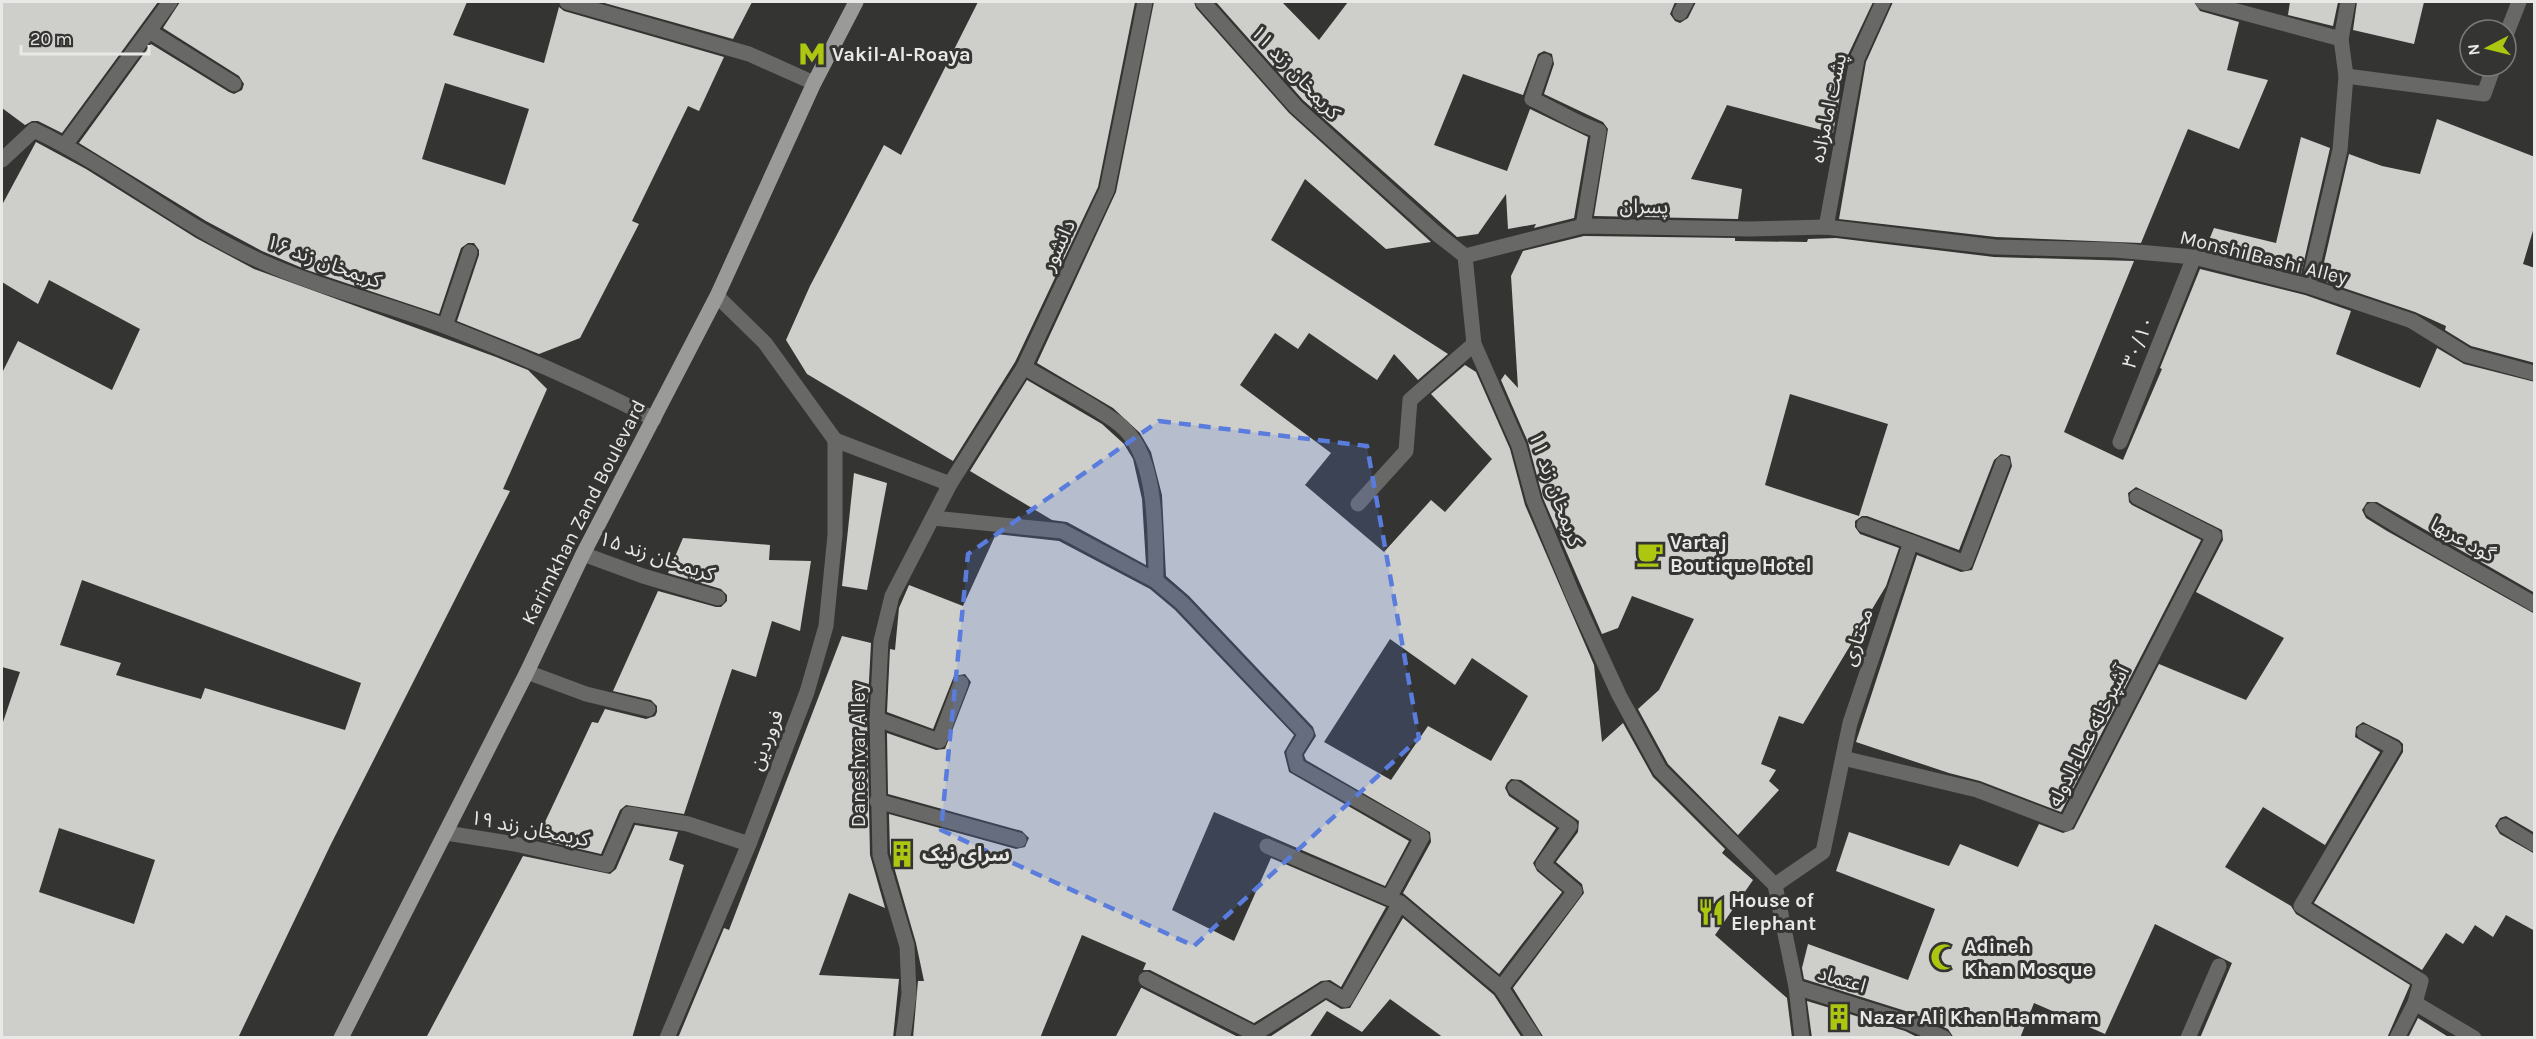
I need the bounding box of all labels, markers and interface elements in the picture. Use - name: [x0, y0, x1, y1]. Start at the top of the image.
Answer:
- scale bar: [21, 18, 148, 56]
- north arrow: [2458, 18, 2518, 78]
- street label: کریمخان زند ۱۱: [1246, 20, 1346, 125]
- text: 20 m: [30, 28, 72, 50]
- metro station icon: Vakil-Al-Roaya: [797, 39, 827, 69]
- place label: Vakil-Al-Roaya: [832, 43, 971, 66]
- text: N: [2463, 43, 2484, 57]
- street label: پشت امامزاده: [1806, 51, 1852, 165]
- street label: پسران: [1619, 195, 1669, 220]
- street label: دانشور: [1036, 216, 1080, 275]
- street label: Monshi Bashi Alley: [2178, 225, 2350, 289]
- street label: کریمخان زند ۱۶: [263, 230, 385, 293]
- street label: ۳۰/۱۰: [2118, 313, 2159, 372]
- street label: Karimkhan Zand Boulevard: [517, 396, 650, 628]
- street label: کریمخان زند ۱۱: [1524, 429, 1587, 550]
- street label: گود عربها: [2426, 512, 2500, 567]
- street label: کریمخان زند ۱۵: [596, 527, 718, 586]
- place label: Vartaj Boutique Hotel: [1670, 531, 1812, 577]
- cafe icon: Vartaj Boutique Hotel: [1635, 539, 1665, 569]
- street label: مختاری: [1837, 605, 1878, 669]
- street label: آشپرخانه عطاءالدوله: [2043, 661, 2135, 811]
- street label: Daneshvar Alley: [847, 683, 870, 827]
- street label: فروردین: [745, 707, 788, 774]
- street label: کریمخان زند ۱۹: [469, 806, 592, 851]
- building icon: سرای نیک: [887, 839, 917, 869]
- place label: سرای نیک: [922, 843, 1010, 866]
- place label: House of Elephant: [1731, 889, 1816, 935]
- restaurant icon: House of Elephant: [1696, 897, 1726, 927]
- place label: Adineh Khan Mosque: [1964, 935, 2093, 981]
- mosque icon: Adineh Khan Mosque: [1929, 942, 1959, 972]
- street label: اعتماد: [1815, 961, 1869, 998]
- building icon: Nazar Ali Khan Hammam: [1824, 1002, 1854, 1032]
- place label: Nazar Ali Khan Hammam: [1859, 1006, 2099, 1029]

